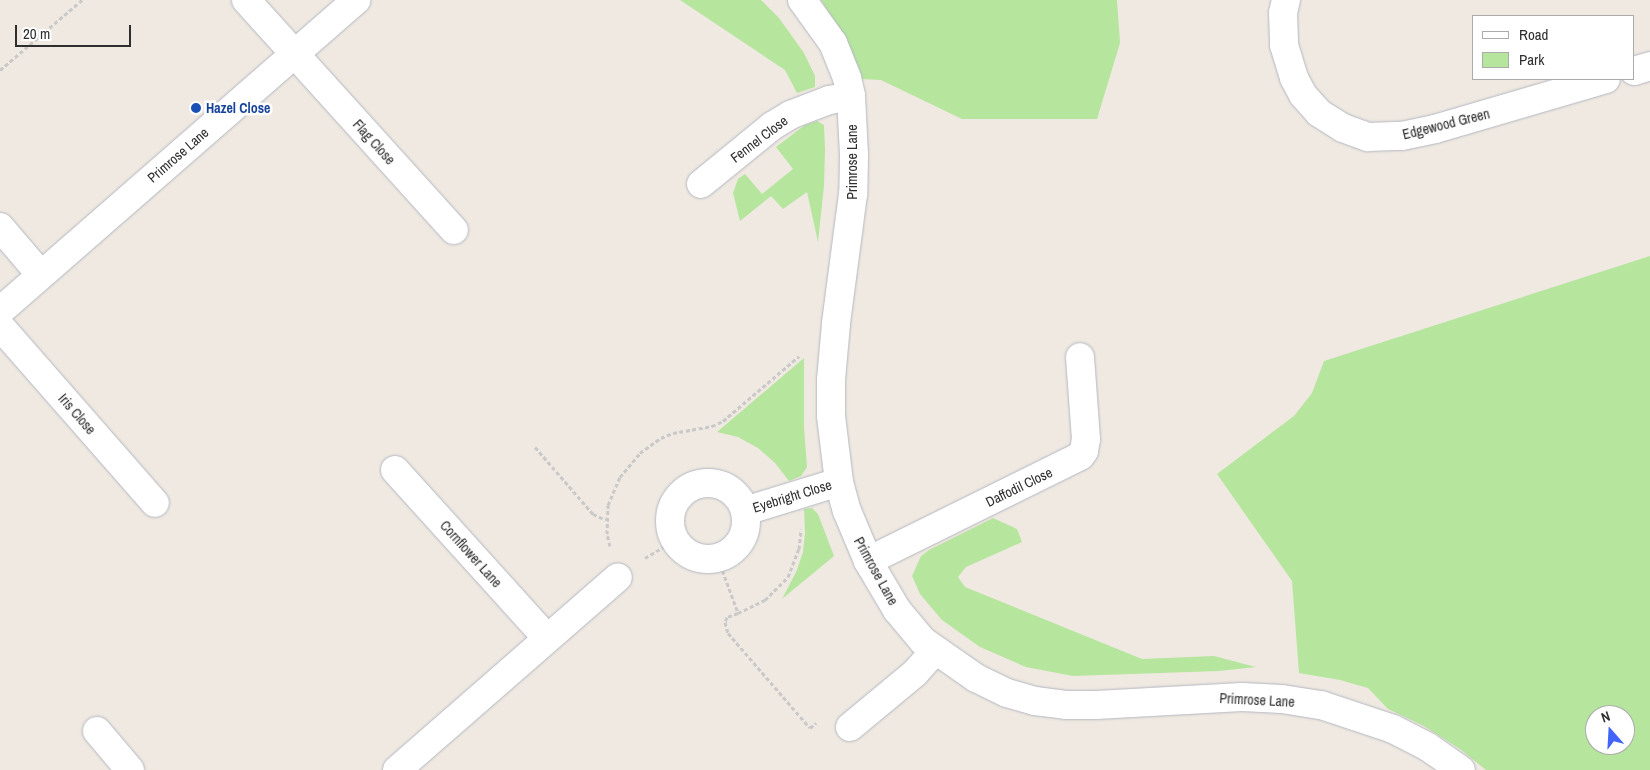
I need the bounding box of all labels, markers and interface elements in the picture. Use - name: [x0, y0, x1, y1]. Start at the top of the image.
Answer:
- scale bar: [18, 15, 134, 47]
- legend: [1472, 15, 1635, 80]
- text: 20 m: [23, 23, 50, 44]
- text: Road: [1519, 24, 1548, 45]
- text: Park: [1519, 49, 1544, 70]
- place label: Hazel Close: [206, 100, 270, 116]
- marker: Hazel Close: [190, 102, 202, 114]
- street label: Edgewood Green: [1401, 105, 1491, 143]
- street label: Fennel Close: [727, 112, 791, 166]
- street label: Flag Close: [349, 116, 399, 168]
- street label: Primrose Lane: [144, 124, 212, 186]
- street label: Primrose Lane: [844, 124, 860, 200]
- street label: Iris Close: [55, 390, 99, 438]
- street label: Daffodil Close: [983, 464, 1055, 510]
- street label: Eyebright Close: [750, 476, 834, 516]
- street label: Cornflower Lane: [437, 517, 505, 591]
- street label: Primrose Lane: [850, 534, 902, 608]
- street label: Primrose Lane: [1219, 690, 1295, 710]
- north arrow: [1585, 705, 1635, 755]
- text: N: [1599, 707, 1612, 727]

